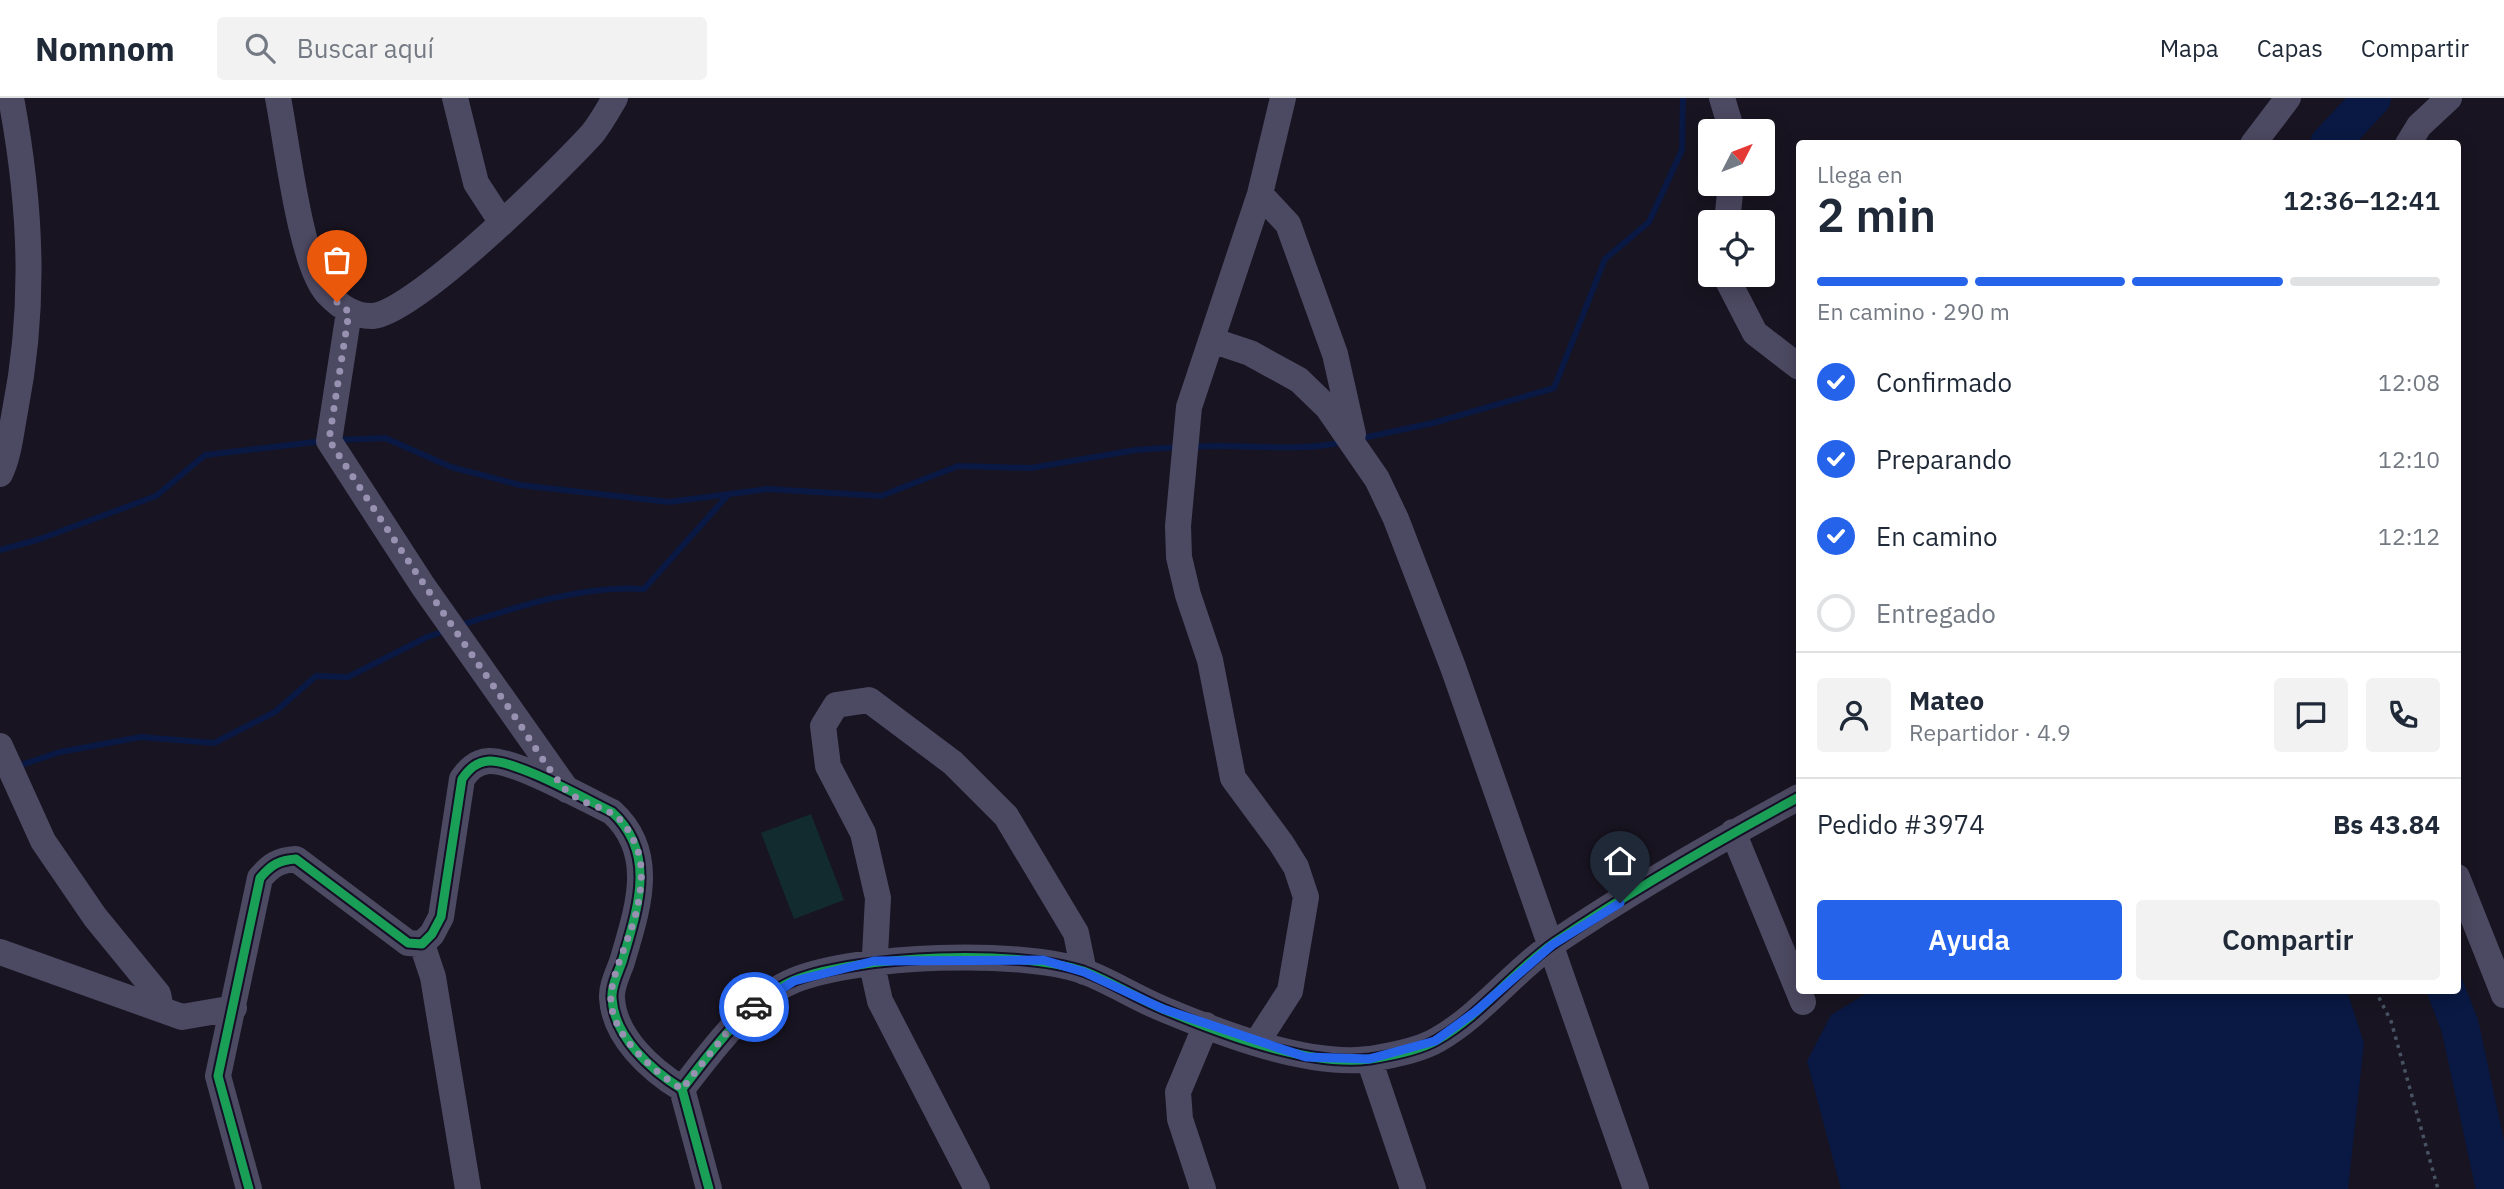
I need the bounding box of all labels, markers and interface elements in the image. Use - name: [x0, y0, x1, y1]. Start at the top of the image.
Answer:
- search box: [217, 17, 707, 80]
- text: Nomnom: [35, 27, 175, 70]
- icon: search: [241, 29, 279, 67]
- text: Buscar aquí: [297, 31, 434, 65]
- text: Mapa: [2160, 32, 2219, 64]
- text: Capas: [2257, 32, 2323, 64]
- text: Compartir: [2361, 32, 2469, 64]
- north arrow: [1698, 119, 1774, 196]
- map controls: [1698, 119, 1775, 287]
- text: Llega en: [1817, 159, 1903, 189]
- text: 12:36–12:41: [2283, 183, 2440, 217]
- text: 2 min: [1817, 185, 1936, 245]
- button: locate: [1698, 210, 1775, 287]
- pin: [307, 230, 367, 302]
- icon: bag: [318, 241, 356, 279]
- text: En camino · 290 m: [1817, 296, 2010, 326]
- icon: check: [1817, 363, 1855, 401]
- text: Confirmado: [1876, 365, 2012, 399]
- text: 12:08: [2378, 367, 2440, 397]
- icon: check: [1817, 440, 1855, 478]
- text: Preparando: [1876, 442, 2012, 476]
- text: 12:10: [2378, 444, 2440, 474]
- icon: check: [1817, 517, 1855, 555]
- text: En camino: [1876, 519, 1998, 553]
- text: 12:12: [2378, 521, 2440, 551]
- text: Entregado: [1876, 596, 1996, 630]
- button: person: [1817, 678, 1891, 752]
- button: chat: [2274, 678, 2348, 752]
- button: phone: [2366, 678, 2440, 752]
- text: Mateo: [1909, 683, 1984, 717]
- text: Repartidor · 4.9: [1909, 717, 2071, 747]
- text: Pedido #3974: [1817, 807, 1985, 841]
- text: Bs 43.84: [2333, 807, 2440, 841]
- pin: [1590, 831, 1650, 903]
- icon: home: [1601, 842, 1639, 880]
- button: Ayuda: [1817, 900, 2122, 980]
- button: Compartir: [2136, 900, 2440, 980]
- courier: [719, 972, 789, 1042]
- icon: car: [735, 988, 773, 1026]

